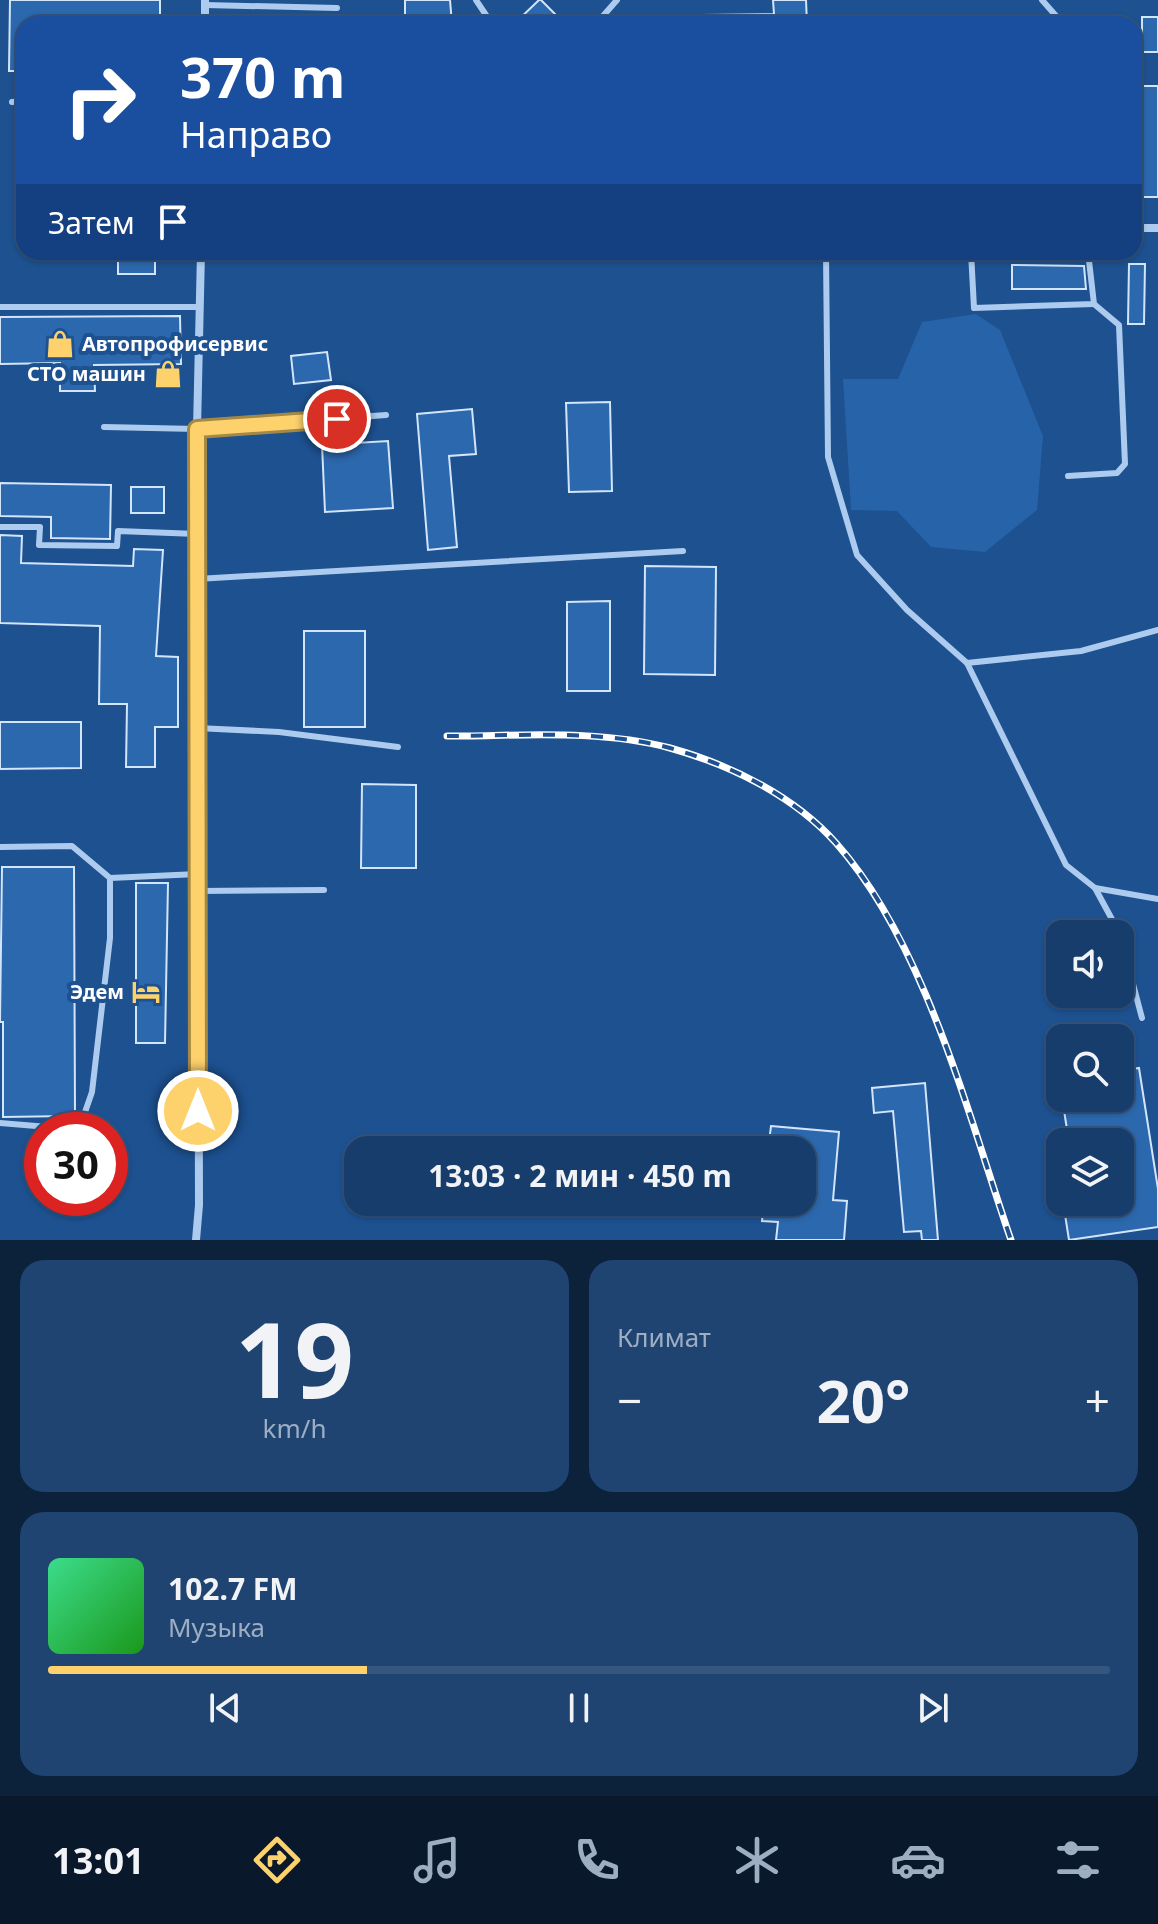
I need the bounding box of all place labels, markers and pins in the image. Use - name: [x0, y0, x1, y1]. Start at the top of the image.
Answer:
- shop icon: Автопрофисервис: [45, 329, 75, 359]
- place label: Автопрофисервис: [82, 330, 268, 357]
- shop icon: СТО машин: [153, 359, 183, 389]
- place label: СТО машин: [27, 360, 146, 387]
- pin: [303, 385, 371, 453]
- hotel icon: Эдем: [131, 977, 161, 1007]
- place label: Эдем: [70, 978, 124, 1005]

